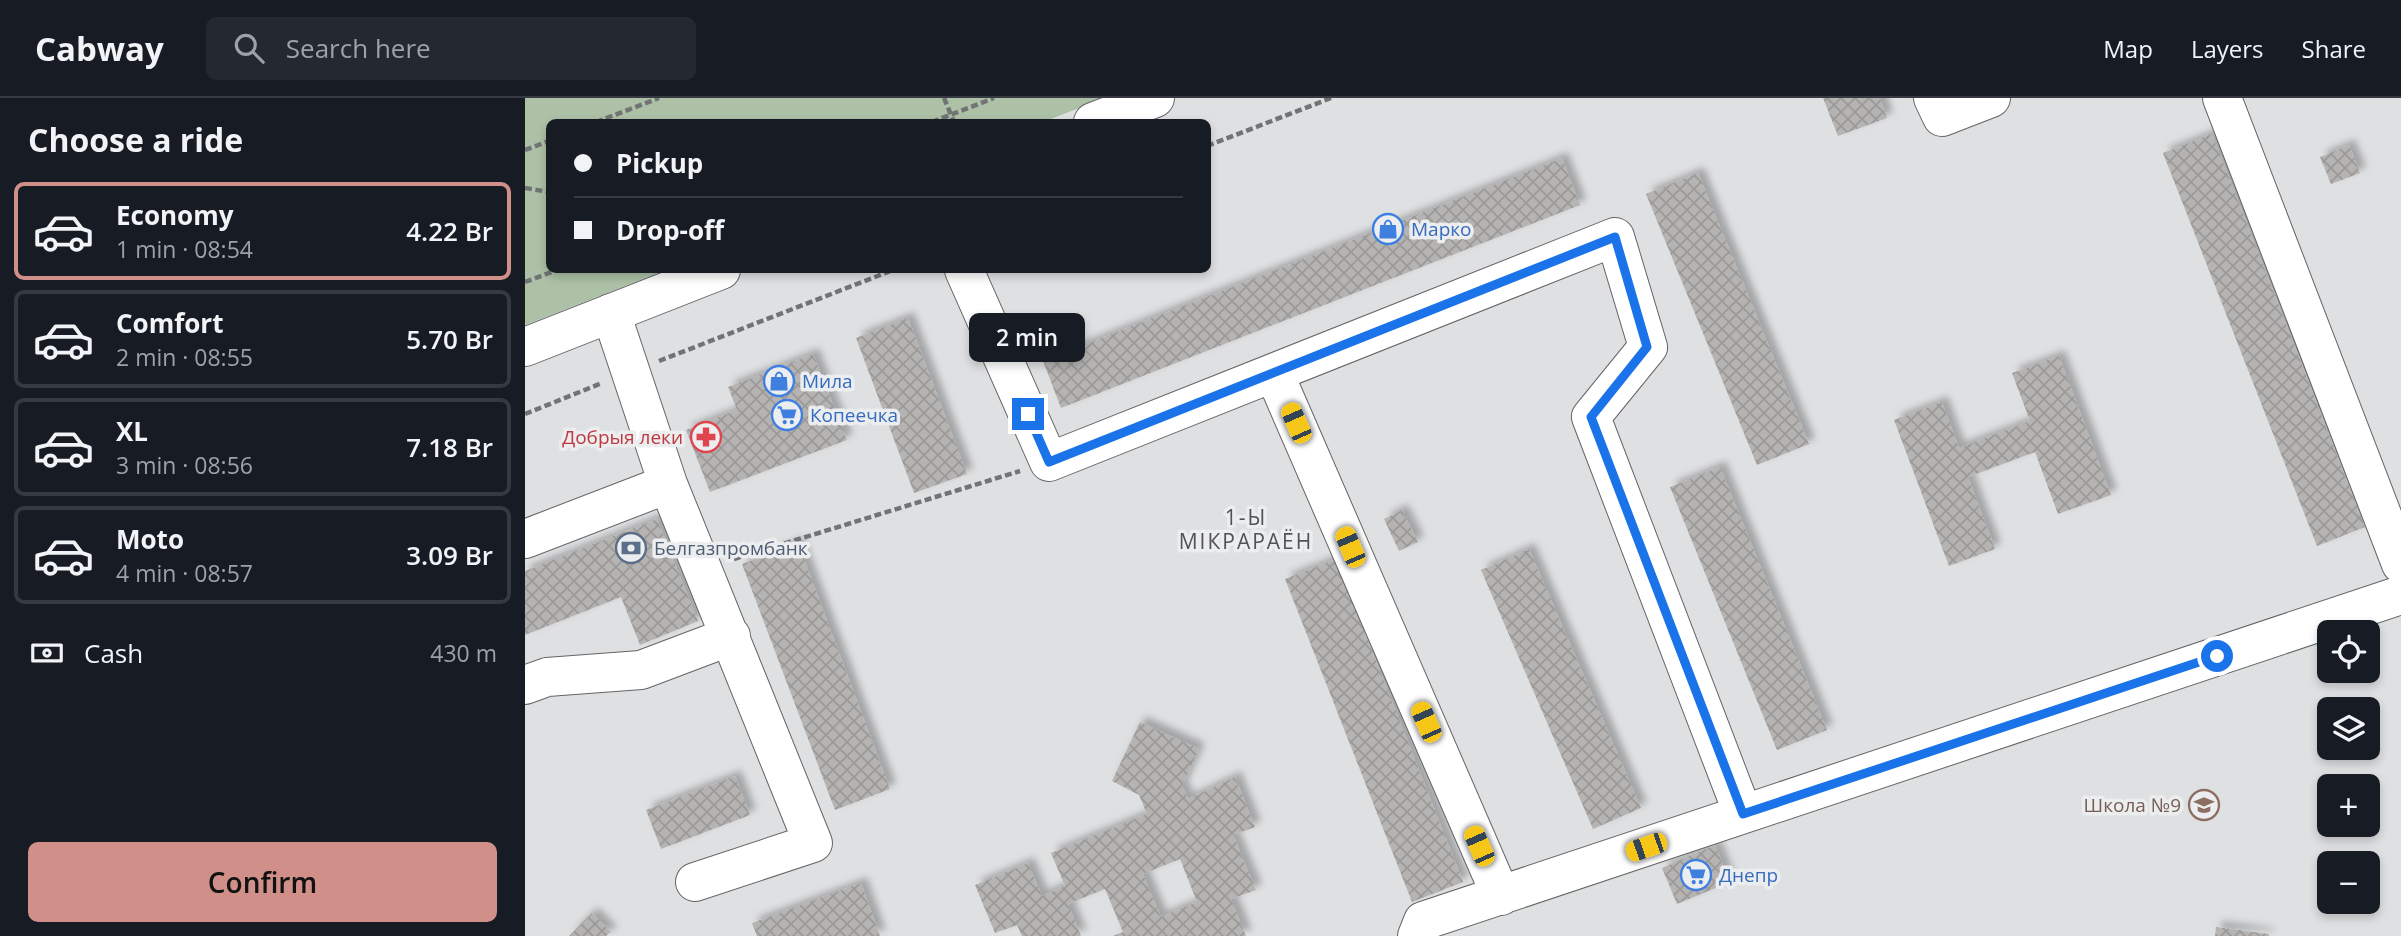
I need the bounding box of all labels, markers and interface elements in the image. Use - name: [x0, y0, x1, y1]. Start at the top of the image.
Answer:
- search box: [206, 17, 696, 80]
- text: Cabway: [35, 26, 164, 71]
- icon: search: [230, 29, 268, 67]
- text: Search here: [286, 30, 431, 66]
- text: Map: [2103, 32, 2153, 65]
- text: Layers: [2191, 32, 2264, 65]
- text: Share: [2302, 32, 2366, 65]
- text: Choose a ride: [28, 118, 243, 161]
- text: Pickup: [616, 145, 703, 181]
- text: Economy: [116, 197, 234, 233]
- icon: car: [32, 200, 95, 263]
- text: Drop-off: [616, 212, 724, 248]
- shop icon: Марко: [1371, 212, 1405, 246]
- text: 4.22 Br: [406, 213, 493, 249]
- place label: Марко: [1411, 216, 1472, 242]
- text: 1 min · 08:54: [116, 233, 253, 265]
- text: Comfort: [116, 305, 223, 341]
- icon: car: [32, 308, 95, 371]
- callout: 2 min: [970, 313, 1086, 362]
- text: 5.70 Br: [406, 321, 493, 357]
- text: 2 min: [996, 321, 1058, 353]
- text: 2 min · 08:55: [116, 341, 253, 373]
- shop icon: Мила: [762, 364, 796, 398]
- place label: Мила: [802, 368, 853, 394]
- supermarket icon: Копеечка: [770, 398, 804, 432]
- route end: [1012, 398, 1044, 430]
- car: [1278, 400, 1315, 446]
- place label: Копеечка: [810, 402, 898, 428]
- text: XL: [116, 413, 148, 449]
- icon: car: [32, 416, 95, 479]
- pharmacy icon: Добрыя леки: [689, 420, 723, 454]
- place label: Добрыя леки: [562, 424, 683, 450]
- text: 7.18 Br: [406, 429, 493, 465]
- text: 3 min · 08:56: [116, 449, 253, 481]
- district label: 1-Ы МІКРАРАЁН: [1179, 503, 1313, 555]
- text: Moto: [116, 521, 184, 557]
- icon: car: [32, 524, 95, 587]
- car: [1333, 524, 1368, 570]
- bank icon: Белгазпромбанк: [614, 531, 648, 565]
- place label: Белгазпромбанк: [654, 535, 808, 561]
- text: 3.09 Br: [406, 537, 493, 573]
- text: 4 min · 08:57: [116, 557, 253, 589]
- map controls: [2317, 620, 2380, 914]
- button: locate: [2317, 620, 2380, 683]
- icon: cash: [28, 634, 66, 672]
- text: Cash: [84, 635, 143, 671]
- text: 430 m: [430, 637, 497, 669]
- route start: [2201, 640, 2233, 672]
- button: layers: [2317, 697, 2380, 760]
- car: [1408, 699, 1445, 745]
- button: +: [2317, 774, 2380, 837]
- school or university icon: Школа №9: [2187, 788, 2221, 822]
- place label: Школа №9: [2084, 792, 2181, 818]
- car: [1461, 823, 1498, 869]
- car: [1623, 830, 1670, 864]
- button: Confirm: [28, 842, 497, 922]
- button: −: [2317, 851, 2380, 914]
- supermarket icon: Днепр: [1679, 858, 1713, 892]
- place label: Днепр: [1719, 862, 1778, 888]

